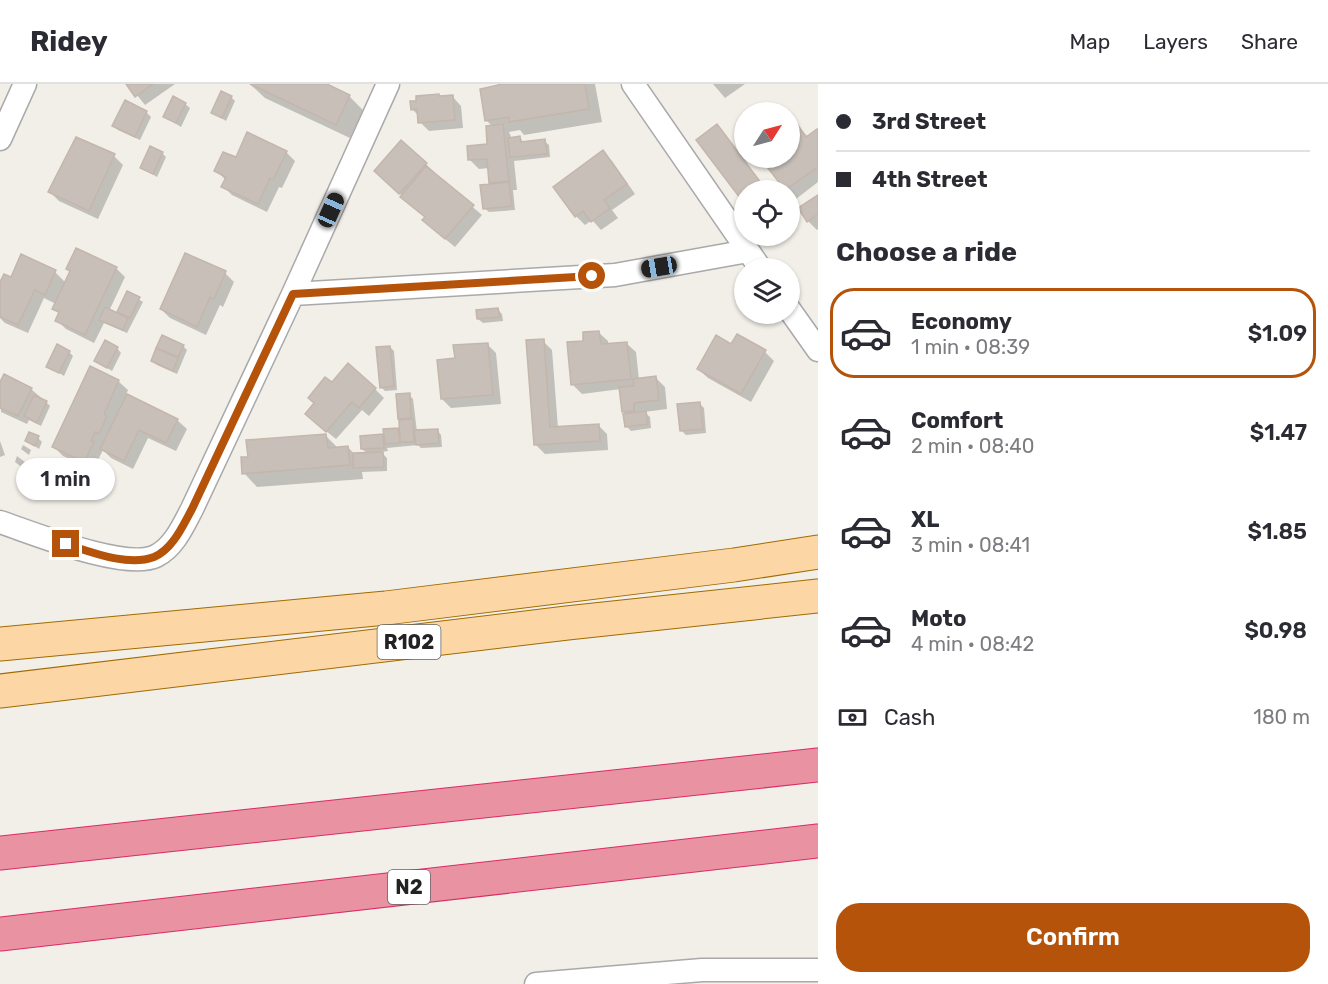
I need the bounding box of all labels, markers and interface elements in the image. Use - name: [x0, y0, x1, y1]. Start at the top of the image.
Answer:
- text: Ridey: [30, 25, 108, 58]
- text: Map: [1069, 29, 1110, 54]
- text: Layers: [1143, 29, 1208, 54]
- text: Share: [1241, 29, 1298, 54]
- north arrow: [734, 102, 800, 168]
- map controls: [734, 102, 800, 324]
- text: 3rd Street: [872, 108, 986, 135]
- text: 4th Street: [872, 166, 987, 193]
- button: locate: [734, 180, 800, 246]
- car: [315, 190, 347, 230]
- text: Choose a ride: [836, 236, 1017, 268]
- car: [640, 255, 678, 279]
- button: layers: [734, 258, 800, 324]
- route start: [578, 262, 605, 289]
- icon: car: [839, 306, 893, 360]
- text: Economy: [911, 308, 1012, 335]
- text: $1.09: [1248, 320, 1307, 347]
- text: 1 min · 08:39: [911, 335, 1030, 359]
- icon: car: [839, 405, 893, 459]
- text: Comfort: [911, 407, 1003, 434]
- text: $1.47: [1250, 419, 1307, 446]
- text: 2 min · 08:40: [911, 434, 1034, 458]
- callout: 1 min: [16, 457, 116, 499]
- text: 1 min: [40, 467, 91, 491]
- icon: car: [839, 504, 893, 558]
- text: XL: [911, 506, 939, 533]
- text: $1.85: [1248, 518, 1307, 545]
- route end: [52, 530, 79, 557]
- text: 3 min · 08:41: [911, 533, 1030, 557]
- icon: car: [839, 603, 893, 657]
- text: Moto: [911, 605, 966, 632]
- text: $0.98: [1244, 617, 1307, 644]
- road number: R102: [378, 625, 440, 659]
- text: 4 min · 08:42: [911, 632, 1034, 656]
- icon: cash: [836, 701, 869, 734]
- text: Cash: [884, 704, 935, 731]
- text: 180 m: [1253, 705, 1310, 729]
- road number: N2: [388, 870, 430, 904]
- button: Confirm: [836, 903, 1310, 972]

